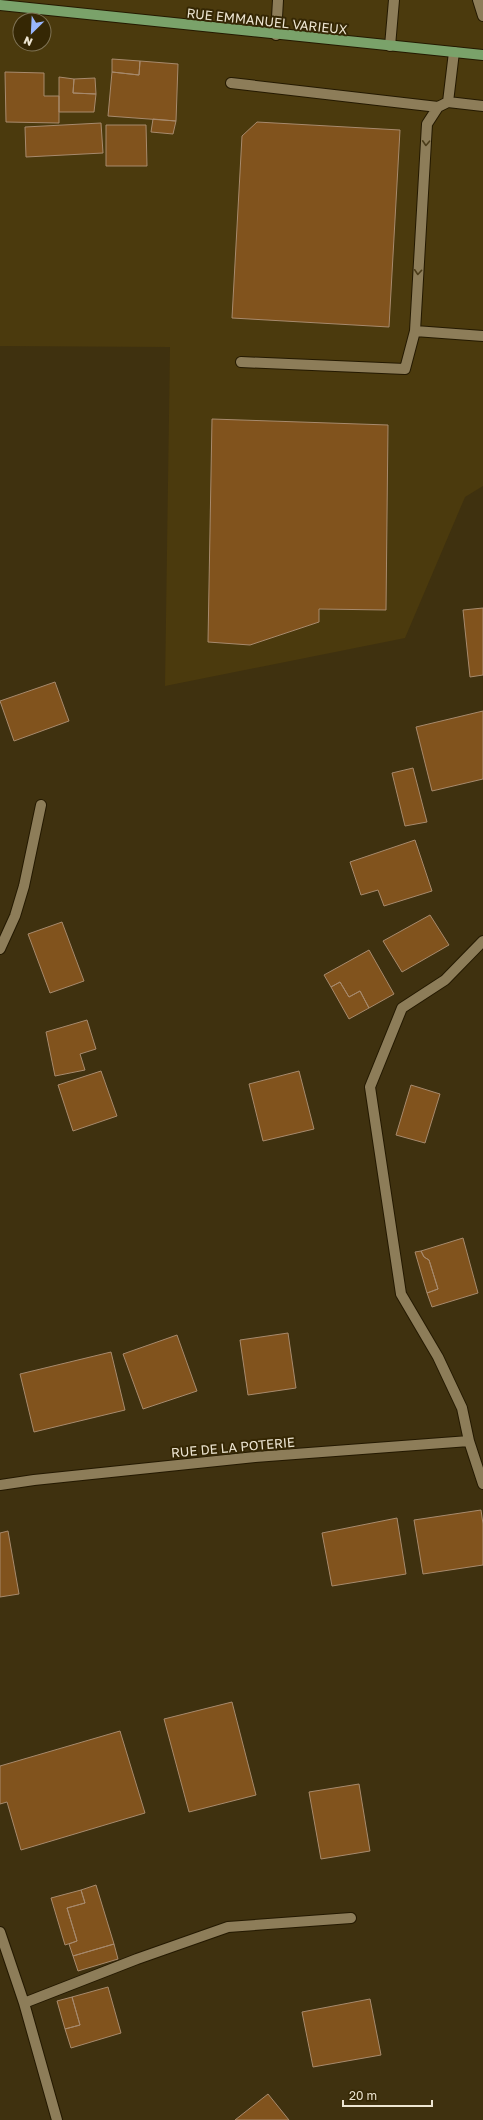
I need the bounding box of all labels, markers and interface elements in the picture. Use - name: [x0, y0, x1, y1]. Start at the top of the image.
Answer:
- street label: RUE EMMANUEL VARIEUX: [186, 5, 349, 37]
- north arrow: [12, 12, 52, 52]
- text: N: [21, 34, 34, 49]
- one-way arrow: [421, 139, 430, 146]
- one-way arrow: [414, 269, 423, 275]
- street label: RUE DE LA POTERIE: [170, 1434, 296, 1460]
- scale bar: [343, 2082, 432, 2108]
- text: 20 m: [349, 2088, 377, 2103]

